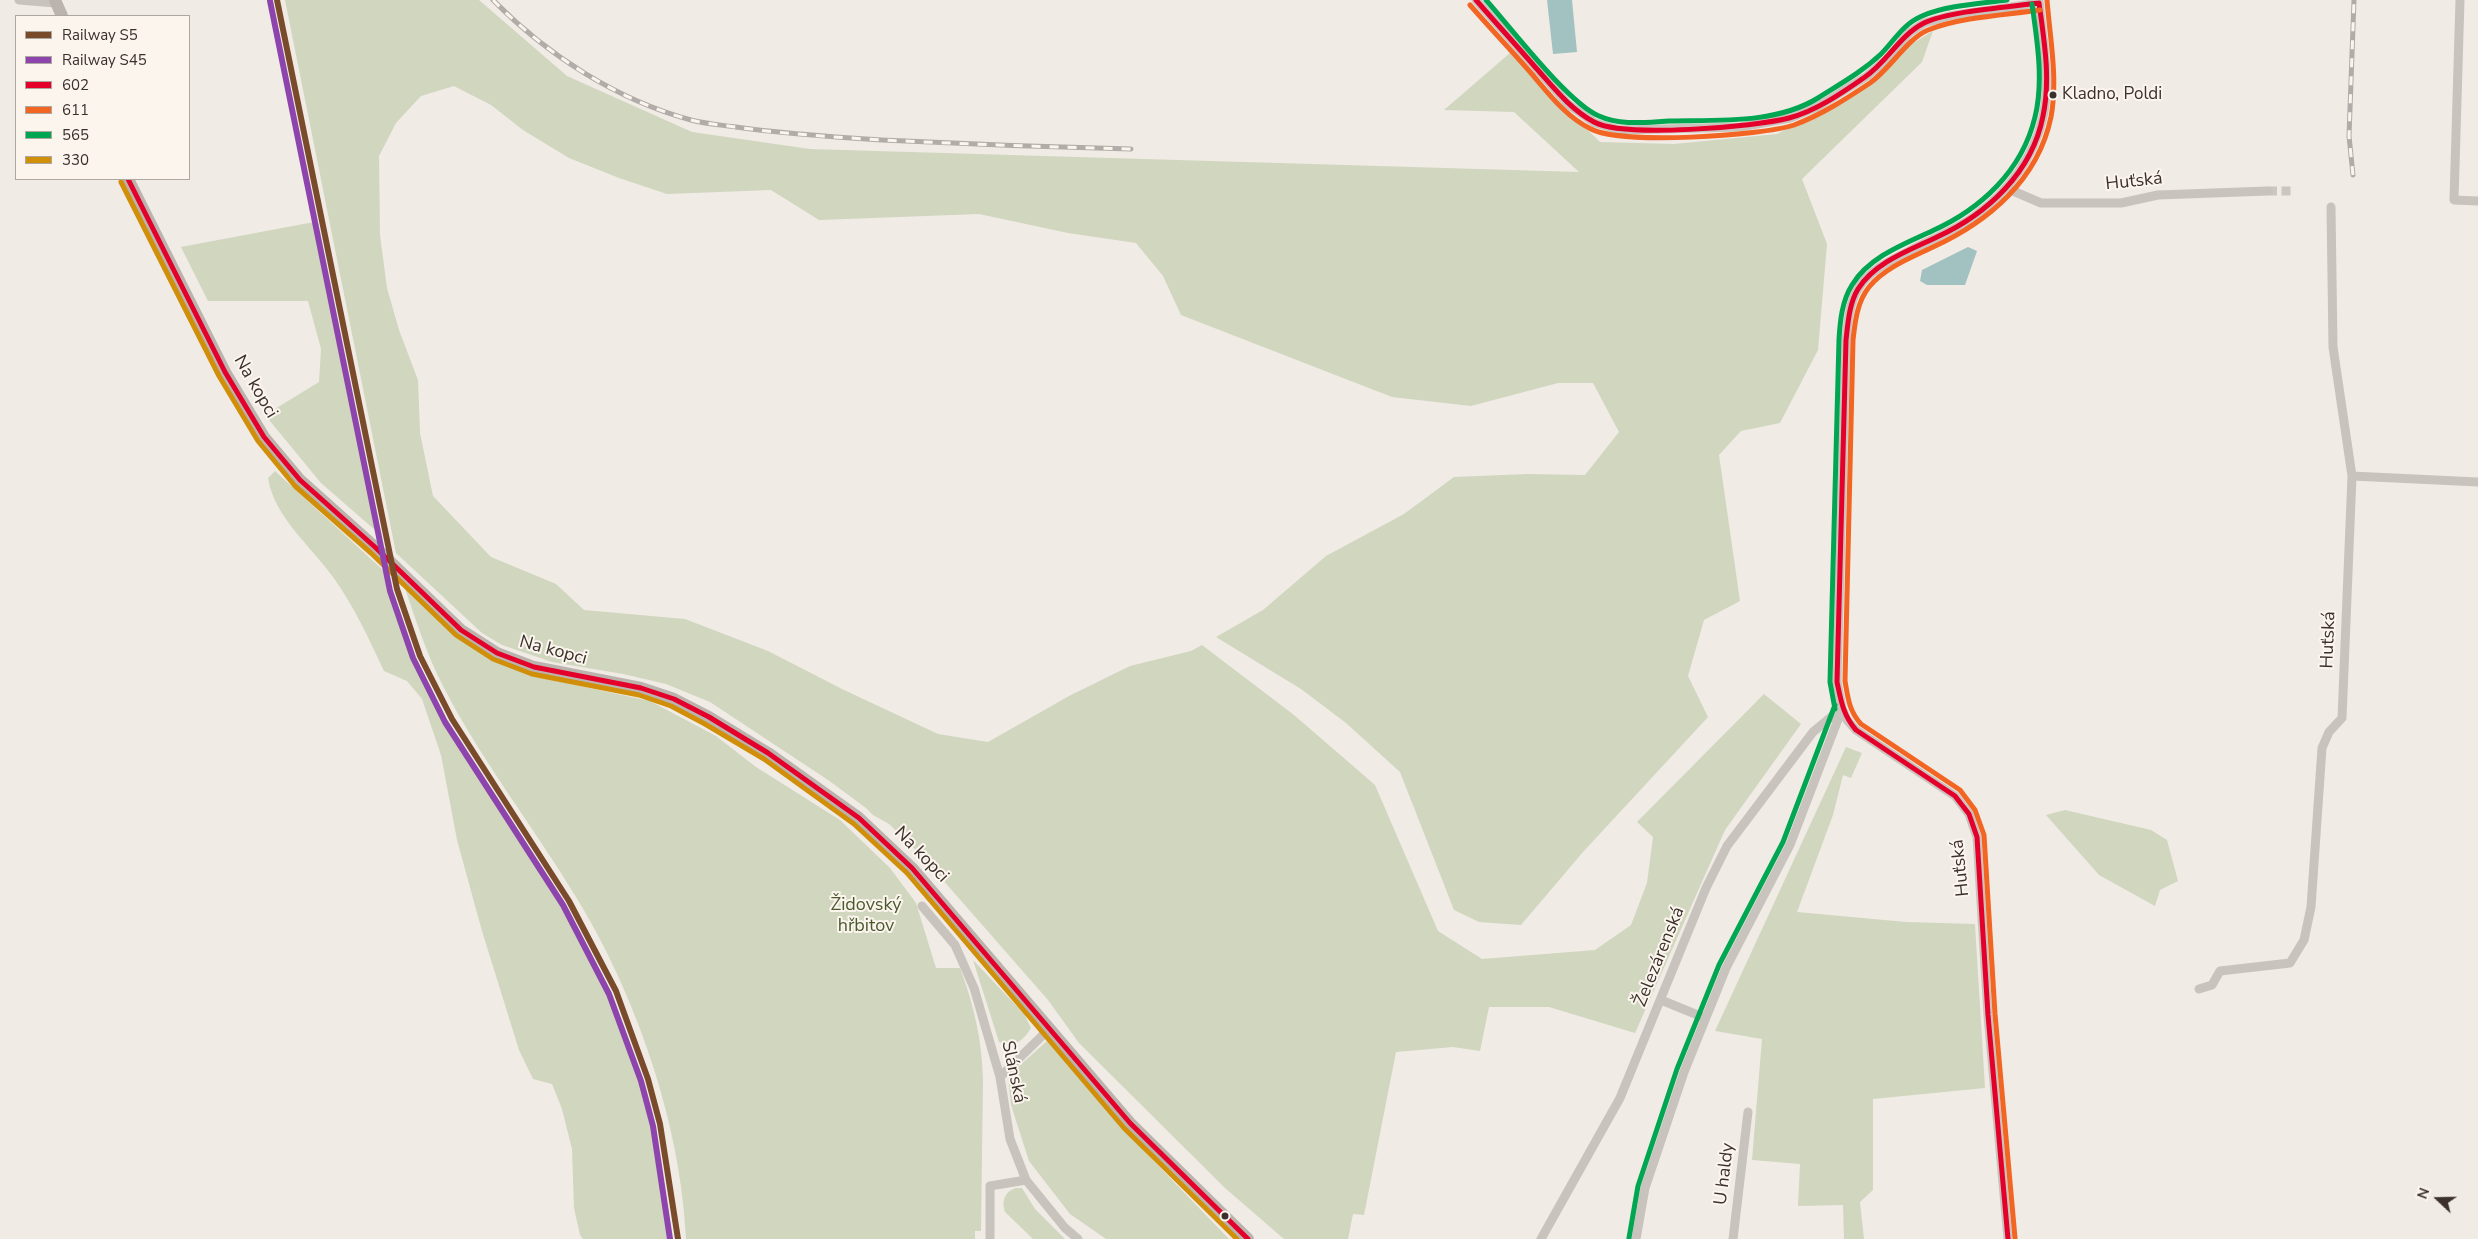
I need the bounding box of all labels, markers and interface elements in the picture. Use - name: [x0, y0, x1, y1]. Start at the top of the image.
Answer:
- legend: [15, 15, 190, 180]
- text: Railway S5: [62, 25, 138, 45]
- text: Railway S45: [62, 50, 147, 70]
- text: 602: [62, 75, 89, 95]
- place label: Kladno, Poldi: [2062, 85, 2162, 105]
- marker: Kladno, Poldi: [2048, 90, 2058, 100]
- text: 611: [62, 100, 89, 120]
- text: 565: [62, 125, 89, 145]
- text: 330: [62, 150, 89, 170]
- street label: Huťská: [2104, 168, 2164, 196]
- street label: Na kopci: [228, 352, 282, 422]
- street label: Huťská: [2317, 611, 2341, 669]
- street label: Na kopci: [517, 632, 589, 670]
- street label: Na kopci: [889, 823, 953, 887]
- street label: Huťská: [1947, 838, 1975, 898]
- park label: Židovský hřbitov: [831, 895, 901, 938]
- street label: Železárenská: [1630, 904, 1690, 1010]
- street label: Slánská: [996, 1039, 1030, 1105]
- street label: U haldy: [1710, 1142, 1740, 1206]
- north arrow: [2413, 1174, 2463, 1224]
- text: N: [2413, 1185, 2434, 1202]
- unlabelled marker: [1220, 1211, 1230, 1221]

